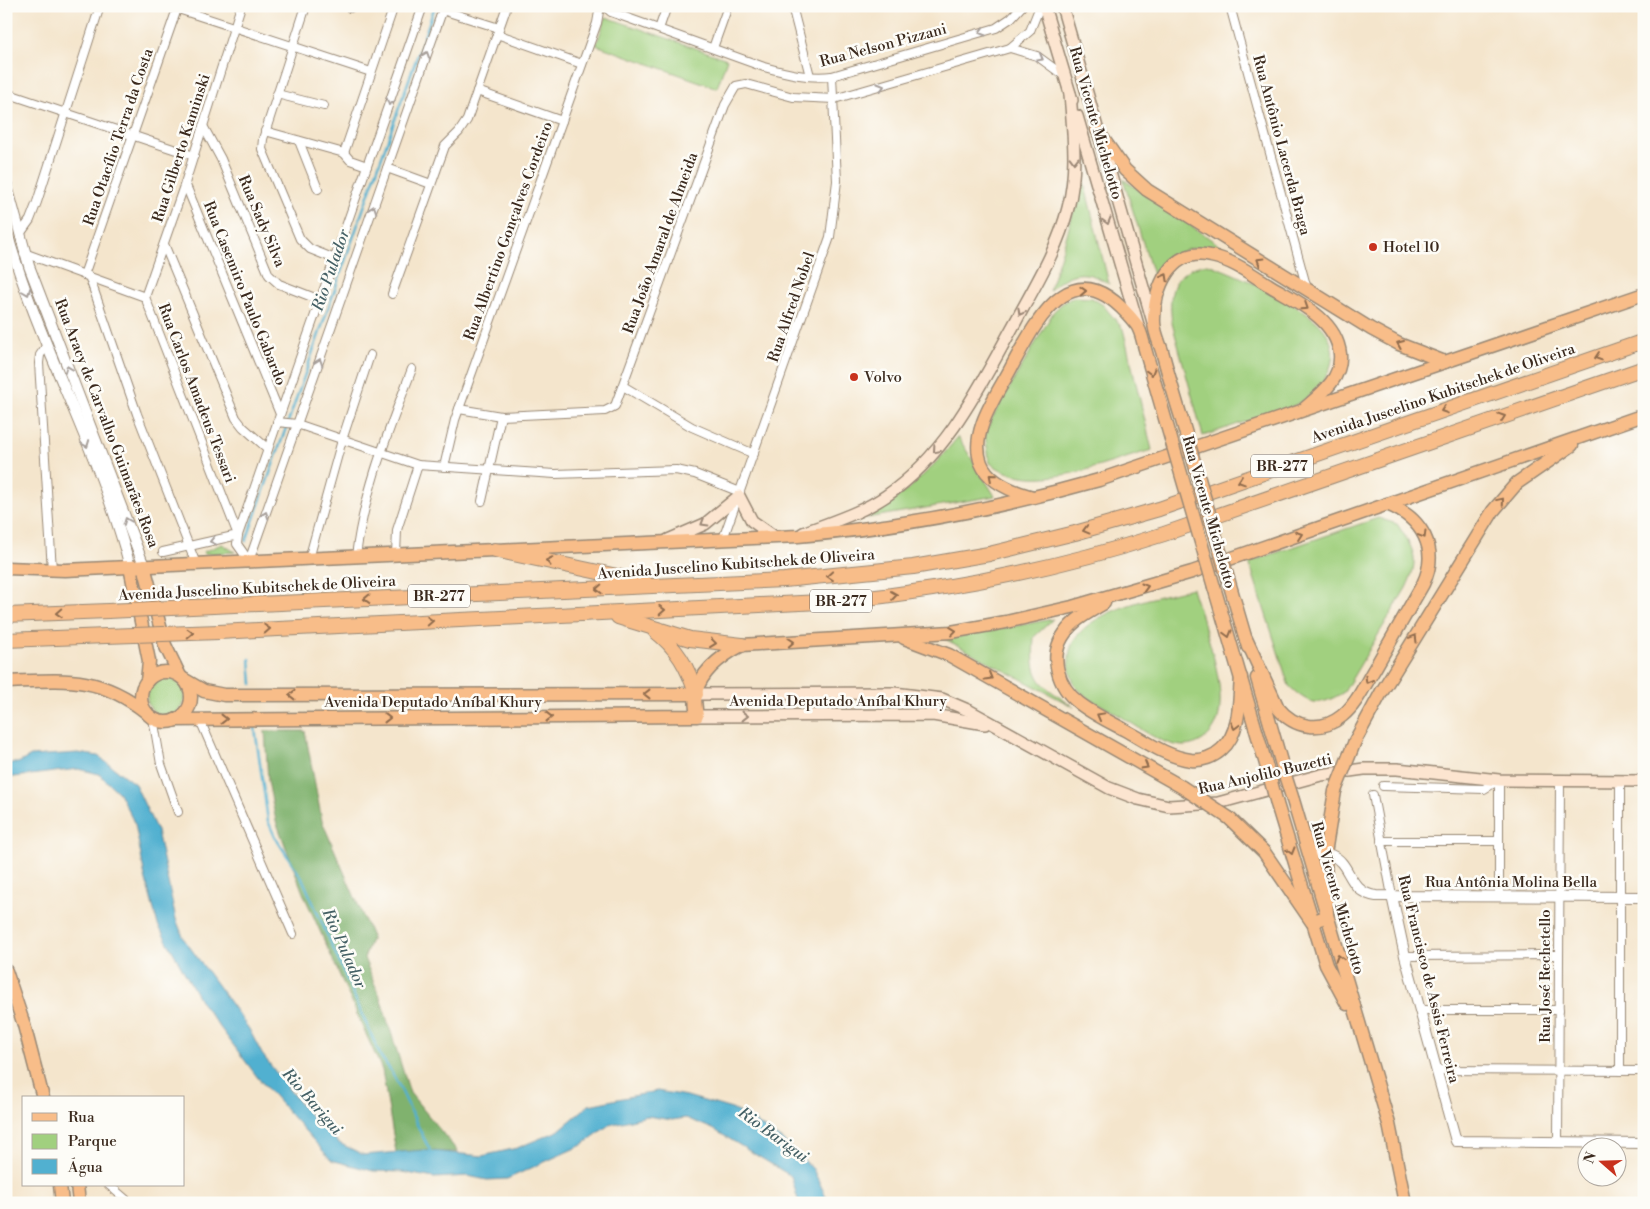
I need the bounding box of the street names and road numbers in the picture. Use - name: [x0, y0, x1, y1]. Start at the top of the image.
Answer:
- street label: Rua Nelson Pizzani: [818, 19, 949, 72]
- street label: Rua Vicente Michelotto: [1065, 44, 1126, 202]
- street label: Rua Otacílio Terra da Costa: [79, 46, 158, 228]
- street label: Rua Antônio Lacerda Braga: [1248, 53, 1315, 238]
- street label: Rua Gilberto Kaminski: [148, 71, 215, 225]
- street label: Rua Albertino Gonçalves Cordeiro: [460, 119, 557, 343]
- street label: Rua João Amaral de Almeida: [619, 149, 702, 337]
- street label: Rua Sady Silva: [234, 172, 290, 270]
- street label: Rua Casemiro Paulo Gabardo: [199, 198, 290, 388]
- street label: Rua Alfred Nobel: [764, 249, 819, 365]
- street label: Rua Aracy de Carvalho Guimarães Rosa: [50, 296, 163, 551]
- street label: Rua Carlos Amadeus Tessari: [153, 301, 240, 486]
- street label: Avenida Juscelino Kubitschek de Oliveira: [1308, 339, 1578, 448]
- street label: Rua Vicente Michelotto: [1178, 433, 1239, 591]
- road number: BR-277: [1251, 454, 1313, 478]
- street label: Avenida Juscelino Kubitschek de Oliveira: [596, 545, 876, 584]
- street label: Avenida Juscelino Kubitschek de Oliveira: [117, 572, 397, 605]
- road number: BR-277: [408, 584, 470, 608]
- road number: BR-277: [810, 590, 872, 612]
- street label: Avenida Deputado Aníbal Khury: [728, 692, 948, 711]
- street label: Avenida Deputado Aníbal Khury: [323, 693, 543, 712]
- street label: Rua Anjolilo Buzetti: [1196, 750, 1334, 799]
- street label: Rua Vicente Michelotto: [1307, 819, 1368, 977]
- street label: Rua Francisco de Assis Ferreira: [1393, 873, 1464, 1086]
- street label: Rua Antônia Molina Bella: [1425, 873, 1598, 892]
- street label: Rua José Rechetello: [1536, 909, 1555, 1043]

